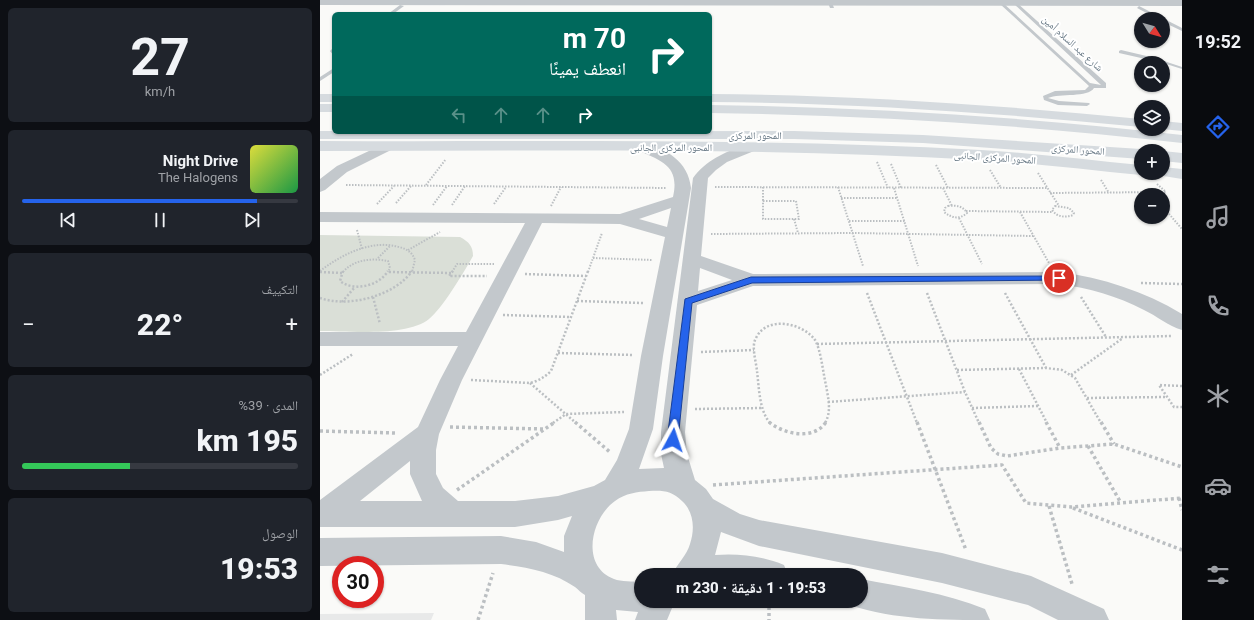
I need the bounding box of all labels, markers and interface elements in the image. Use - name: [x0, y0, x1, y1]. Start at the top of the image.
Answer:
- north arrow: [1134, 12, 1170, 48]
- map controls: [1134, 12, 1170, 224]
- street label: شارع عبد السلام أمين: [1039, 13, 1106, 75]
- text: 70 m: [563, 22, 626, 55]
- text: 27: [130, 27, 190, 88]
- icon: right: [640, 28, 692, 80]
- text: 19:52: [1195, 31, 1241, 52]
- button: search: [1134, 56, 1170, 92]
- text: انعطف يمينًا: [549, 58, 626, 79]
- text: km/h: [145, 84, 175, 99]
- button: layers: [1134, 100, 1170, 136]
- icon: left: [448, 104, 470, 126]
- icon: ahead: [490, 104, 512, 126]
- icon: ahead: [532, 104, 554, 126]
- icon: right: [574, 104, 596, 126]
- icon: directions: [1204, 113, 1232, 141]
- street label: المحور المركزى: [728, 130, 782, 142]
- street label: المحور المركزى الجانبى: [630, 142, 712, 154]
- street label: المحور المركزى: [1051, 142, 1105, 158]
- button: +: [1134, 144, 1170, 180]
- street label: المحور المركزى الجانبى: [954, 149, 1036, 167]
- text: Night Drive: [163, 152, 238, 170]
- text: The Halogens: [158, 170, 238, 185]
- button: −: [1134, 188, 1170, 224]
- icon: music: [1204, 203, 1232, 231]
- icon: previous: [57, 209, 79, 231]
- icon: pause: [149, 209, 171, 231]
- icon: next: [241, 209, 263, 231]
- pin: [1042, 261, 1076, 295]
- icon: arrive: [1048, 267, 1070, 289]
- text: التكييف: [262, 282, 298, 297]
- icon: phone: [1204, 292, 1232, 320]
- text: 22°: [137, 307, 183, 342]
- text: −: [22, 312, 35, 337]
- text: +: [286, 312, 298, 337]
- icon: climate: [1204, 382, 1232, 410]
- text: المدى · 39%: [239, 398, 298, 413]
- position arrow: [652, 419, 694, 461]
- text: 195 km: [196, 423, 298, 458]
- icon: car: [1204, 472, 1232, 500]
- text: الوصول: [262, 526, 298, 541]
- text: 19:53: [220, 551, 298, 586]
- speed limit sign: 30: [332, 556, 384, 608]
- icon: filters: [1204, 561, 1232, 589]
- text: 19:53 · 1 دقيقة · 230 m: [676, 579, 826, 597]

